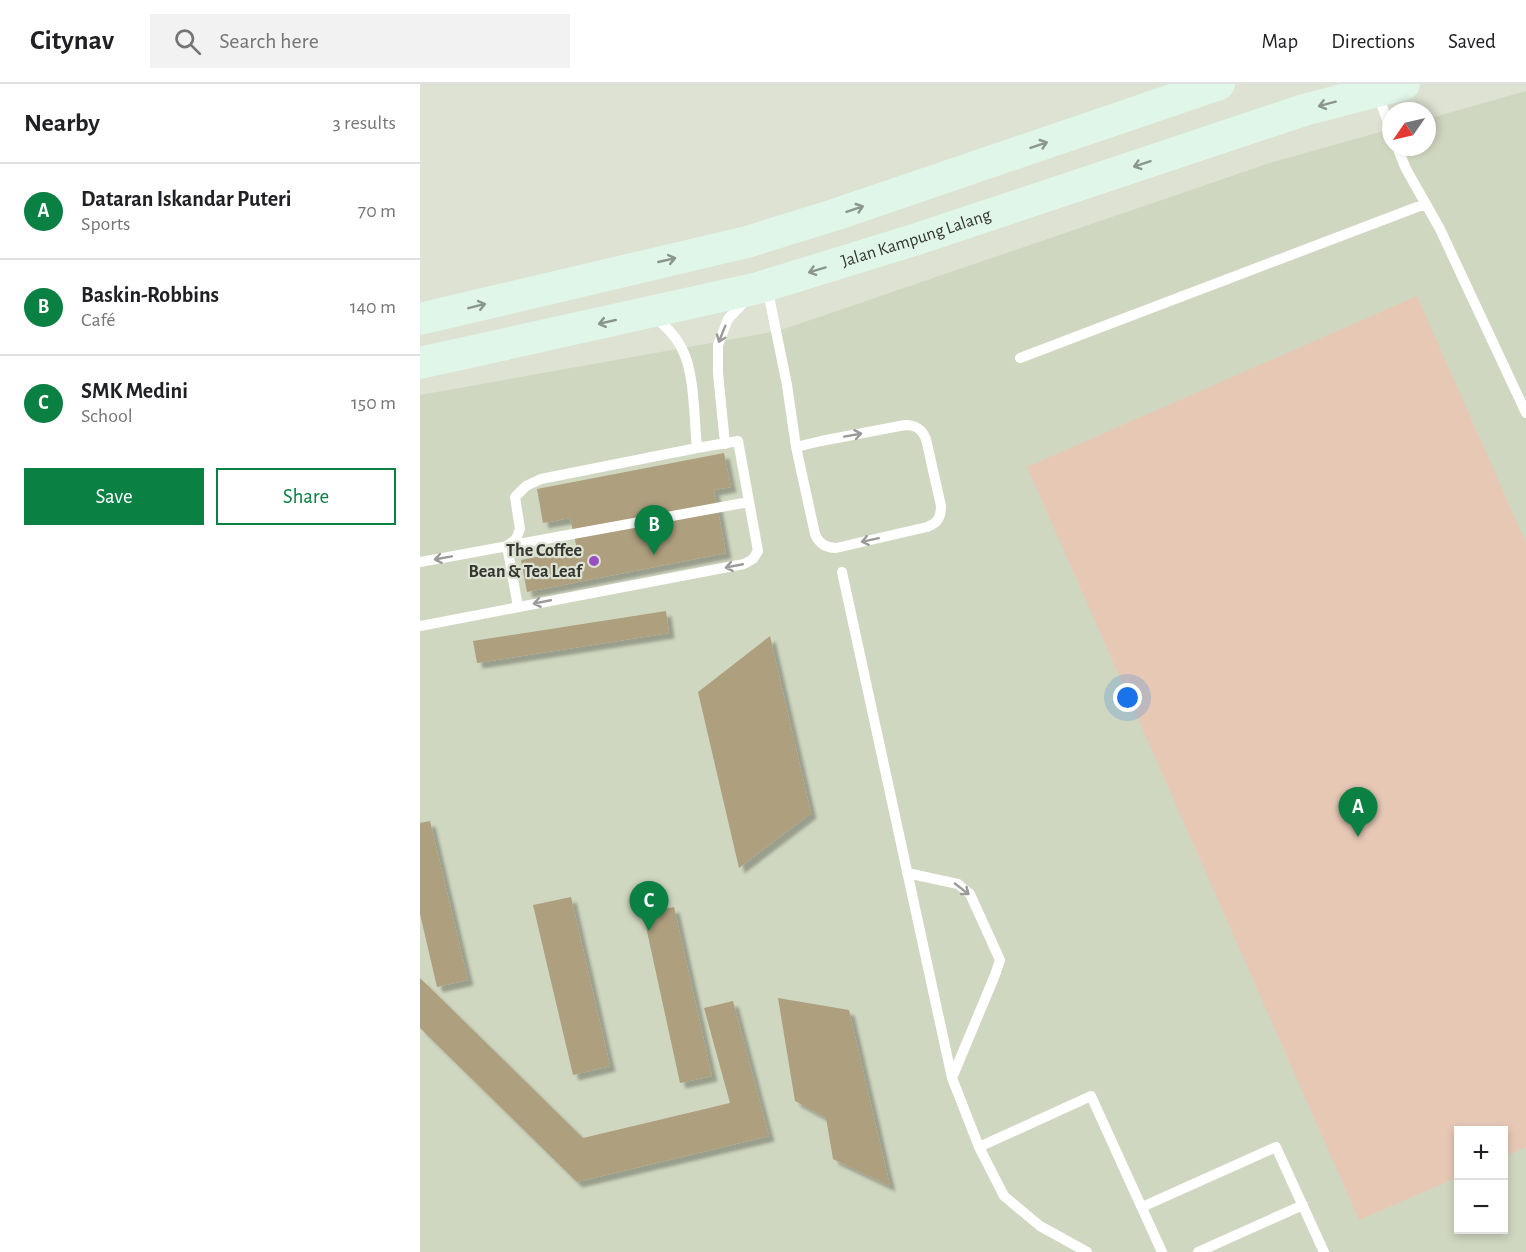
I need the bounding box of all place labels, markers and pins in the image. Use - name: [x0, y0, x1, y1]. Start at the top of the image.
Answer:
- pin: B: [634, 506, 674, 555]
- place label: The Coffee Bean & Tea Leaf: [469, 542, 584, 581]
- marker: The Coffee Bean & Tea Leaf: [587, 554, 601, 568]
- pin: A: [1338, 788, 1378, 837]
- pin: C: [630, 882, 668, 931]

